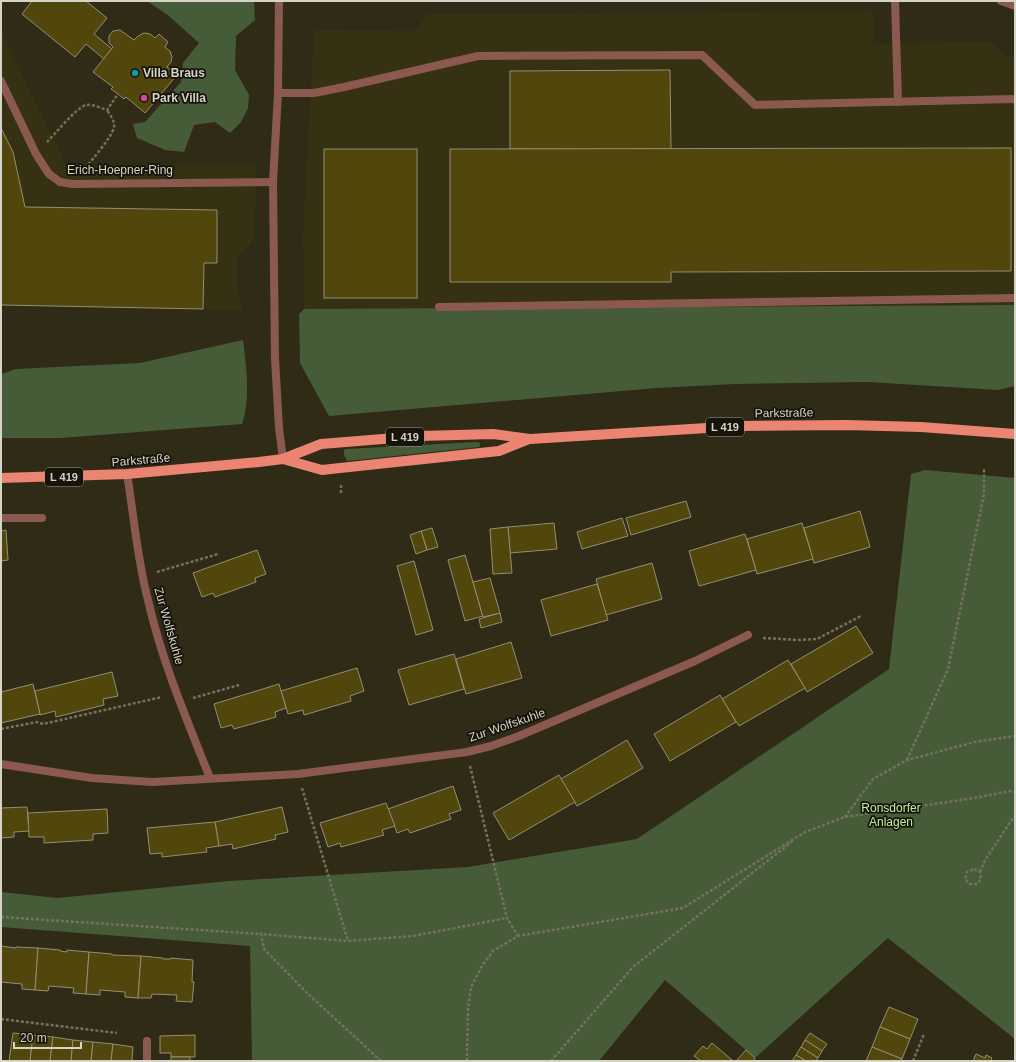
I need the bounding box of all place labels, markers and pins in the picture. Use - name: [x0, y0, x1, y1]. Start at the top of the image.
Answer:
- place label: Villa Braus: [143, 66, 205, 80]
- marker: Villa Braus: [130, 68, 140, 78]
- place label: Park Villa: [152, 91, 206, 105]
- marker: Park Villa: [139, 93, 149, 103]

